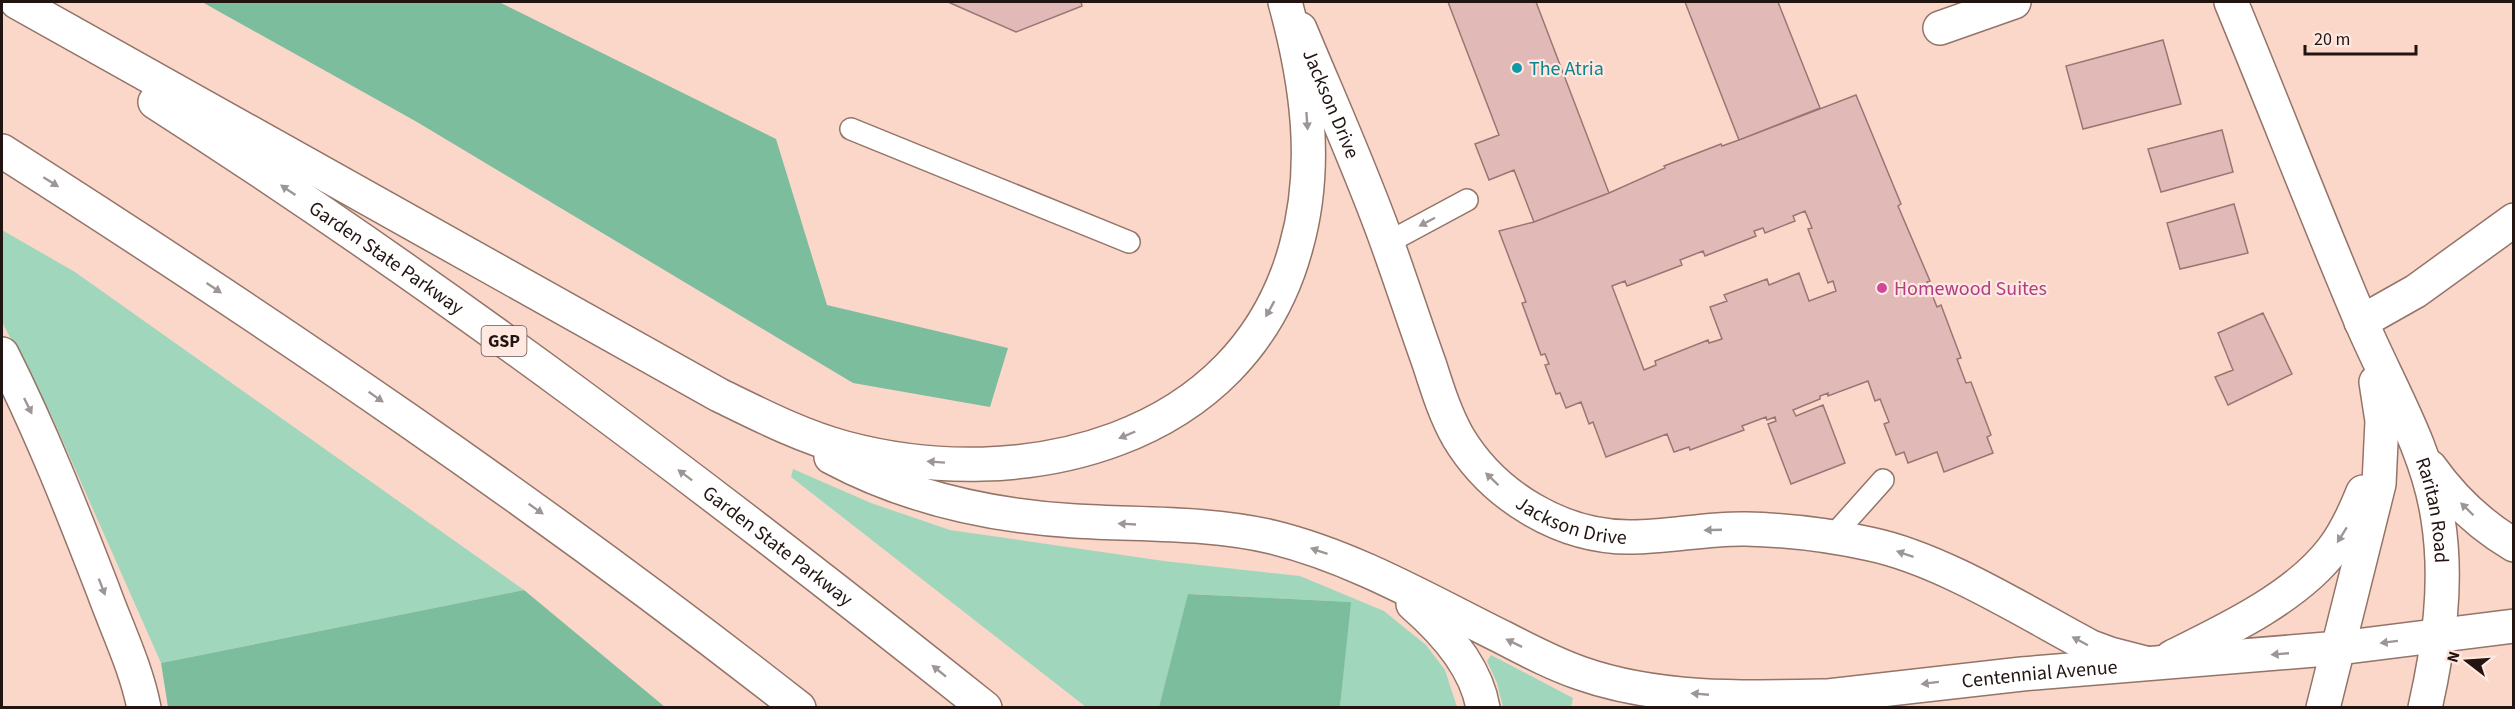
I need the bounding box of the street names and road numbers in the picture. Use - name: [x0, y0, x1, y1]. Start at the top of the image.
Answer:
- street label: Jackson Drive: [1295, 45, 1366, 163]
- street label: Garden State Parkway: [303, 195, 470, 322]
- road number: GSP: [482, 326, 526, 356]
- street label: Raritan Road: [2408, 453, 2455, 564]
- street label: Garden State Parkway: [696, 479, 859, 614]
- street label: Jackson Drive: [1510, 490, 1627, 552]
- street label: Centennial Avenue: [1960, 653, 2119, 696]

